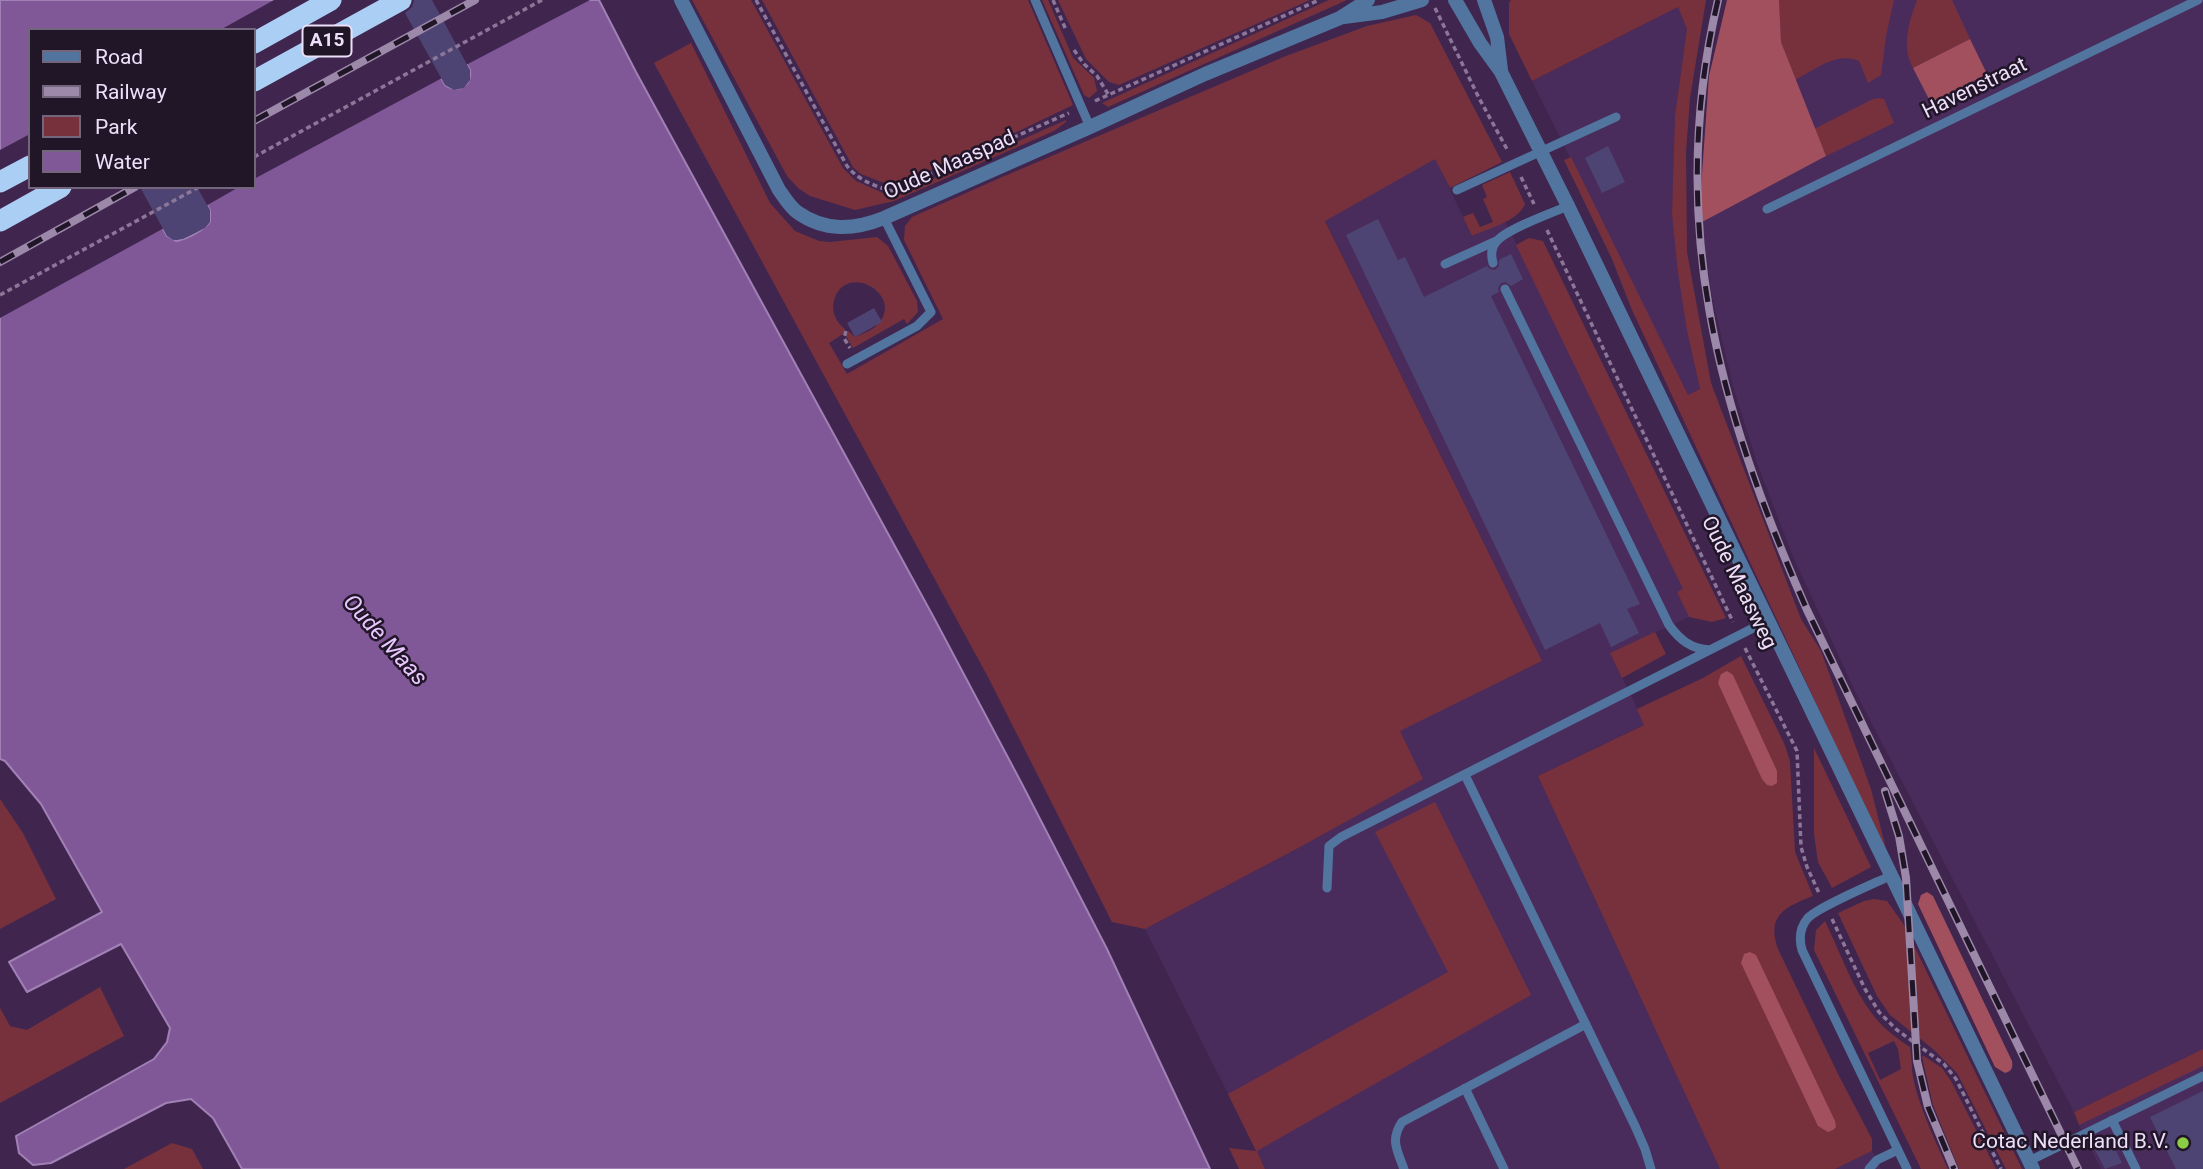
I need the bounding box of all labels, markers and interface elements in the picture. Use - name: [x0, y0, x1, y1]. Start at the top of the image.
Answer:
- road number: A15: [302, 25, 352, 56]
- legend: [28, 28, 256, 189]
- text: Road: [95, 45, 143, 69]
- street label: Havenstraat: [1919, 53, 2031, 125]
- text: Railway: [95, 80, 167, 104]
- text: Park: [95, 115, 137, 139]
- street label: Oude Maaspad: [880, 126, 1020, 206]
- text: Water: [95, 150, 150, 174]
- street label: Oude Maasweg: [1695, 512, 1781, 654]
- water label: Oude Maas: [336, 590, 432, 692]
- place label: Cotac Nederland B.V.: [1972, 1130, 2169, 1156]
- marker: Cotac Nederland B.V.: [2175, 1135, 2191, 1151]

